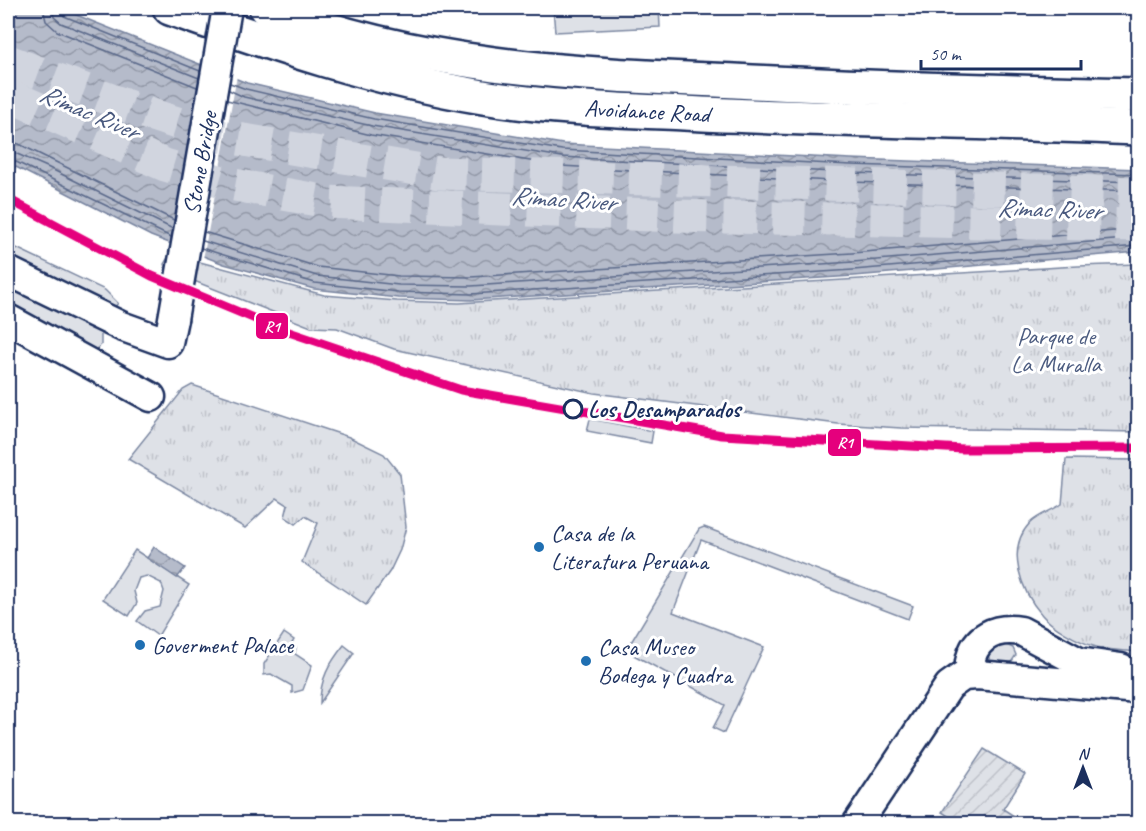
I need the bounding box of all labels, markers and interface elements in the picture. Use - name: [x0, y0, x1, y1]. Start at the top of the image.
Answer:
- scale bar: [921, 33, 1082, 71]
- text: 50 m: [930, 43, 963, 65]
- water label: Rimac River: [35, 77, 147, 149]
- street label: Avoidance Road: [584, 93, 714, 129]
- street label: Stone Bridge: [176, 107, 224, 217]
- water label: Rimac River: [510, 179, 620, 219]
- water label: Rimac River: [997, 191, 1106, 227]
- line badge: R1: [255, 312, 289, 340]
- text: R1: [264, 317, 282, 337]
- park label: Parque de La Muralla: [1011, 321, 1102, 379]
- place label: Los Desamparados: [588, 394, 743, 424]
- marker: Los Desamparados: [563, 399, 583, 419]
- line badge: R1: [827, 428, 862, 457]
- text: R1: [837, 433, 855, 453]
- place label: Casa de la Literatura Peruana: [551, 518, 710, 576]
- marker: Casa de la Literatura Peruana: [532, 540, 546, 554]
- place label: Goverment Palace: [152, 630, 295, 660]
- place label: Casa Museo Bodega y Cuadra: [598, 632, 734, 690]
- marker: Goverment Palace: [133, 638, 147, 652]
- marker: Casa Museo Bodega y Cuadra: [579, 654, 593, 668]
- north arrow: [1053, 738, 1113, 798]
- text: N: [1078, 744, 1091, 764]

